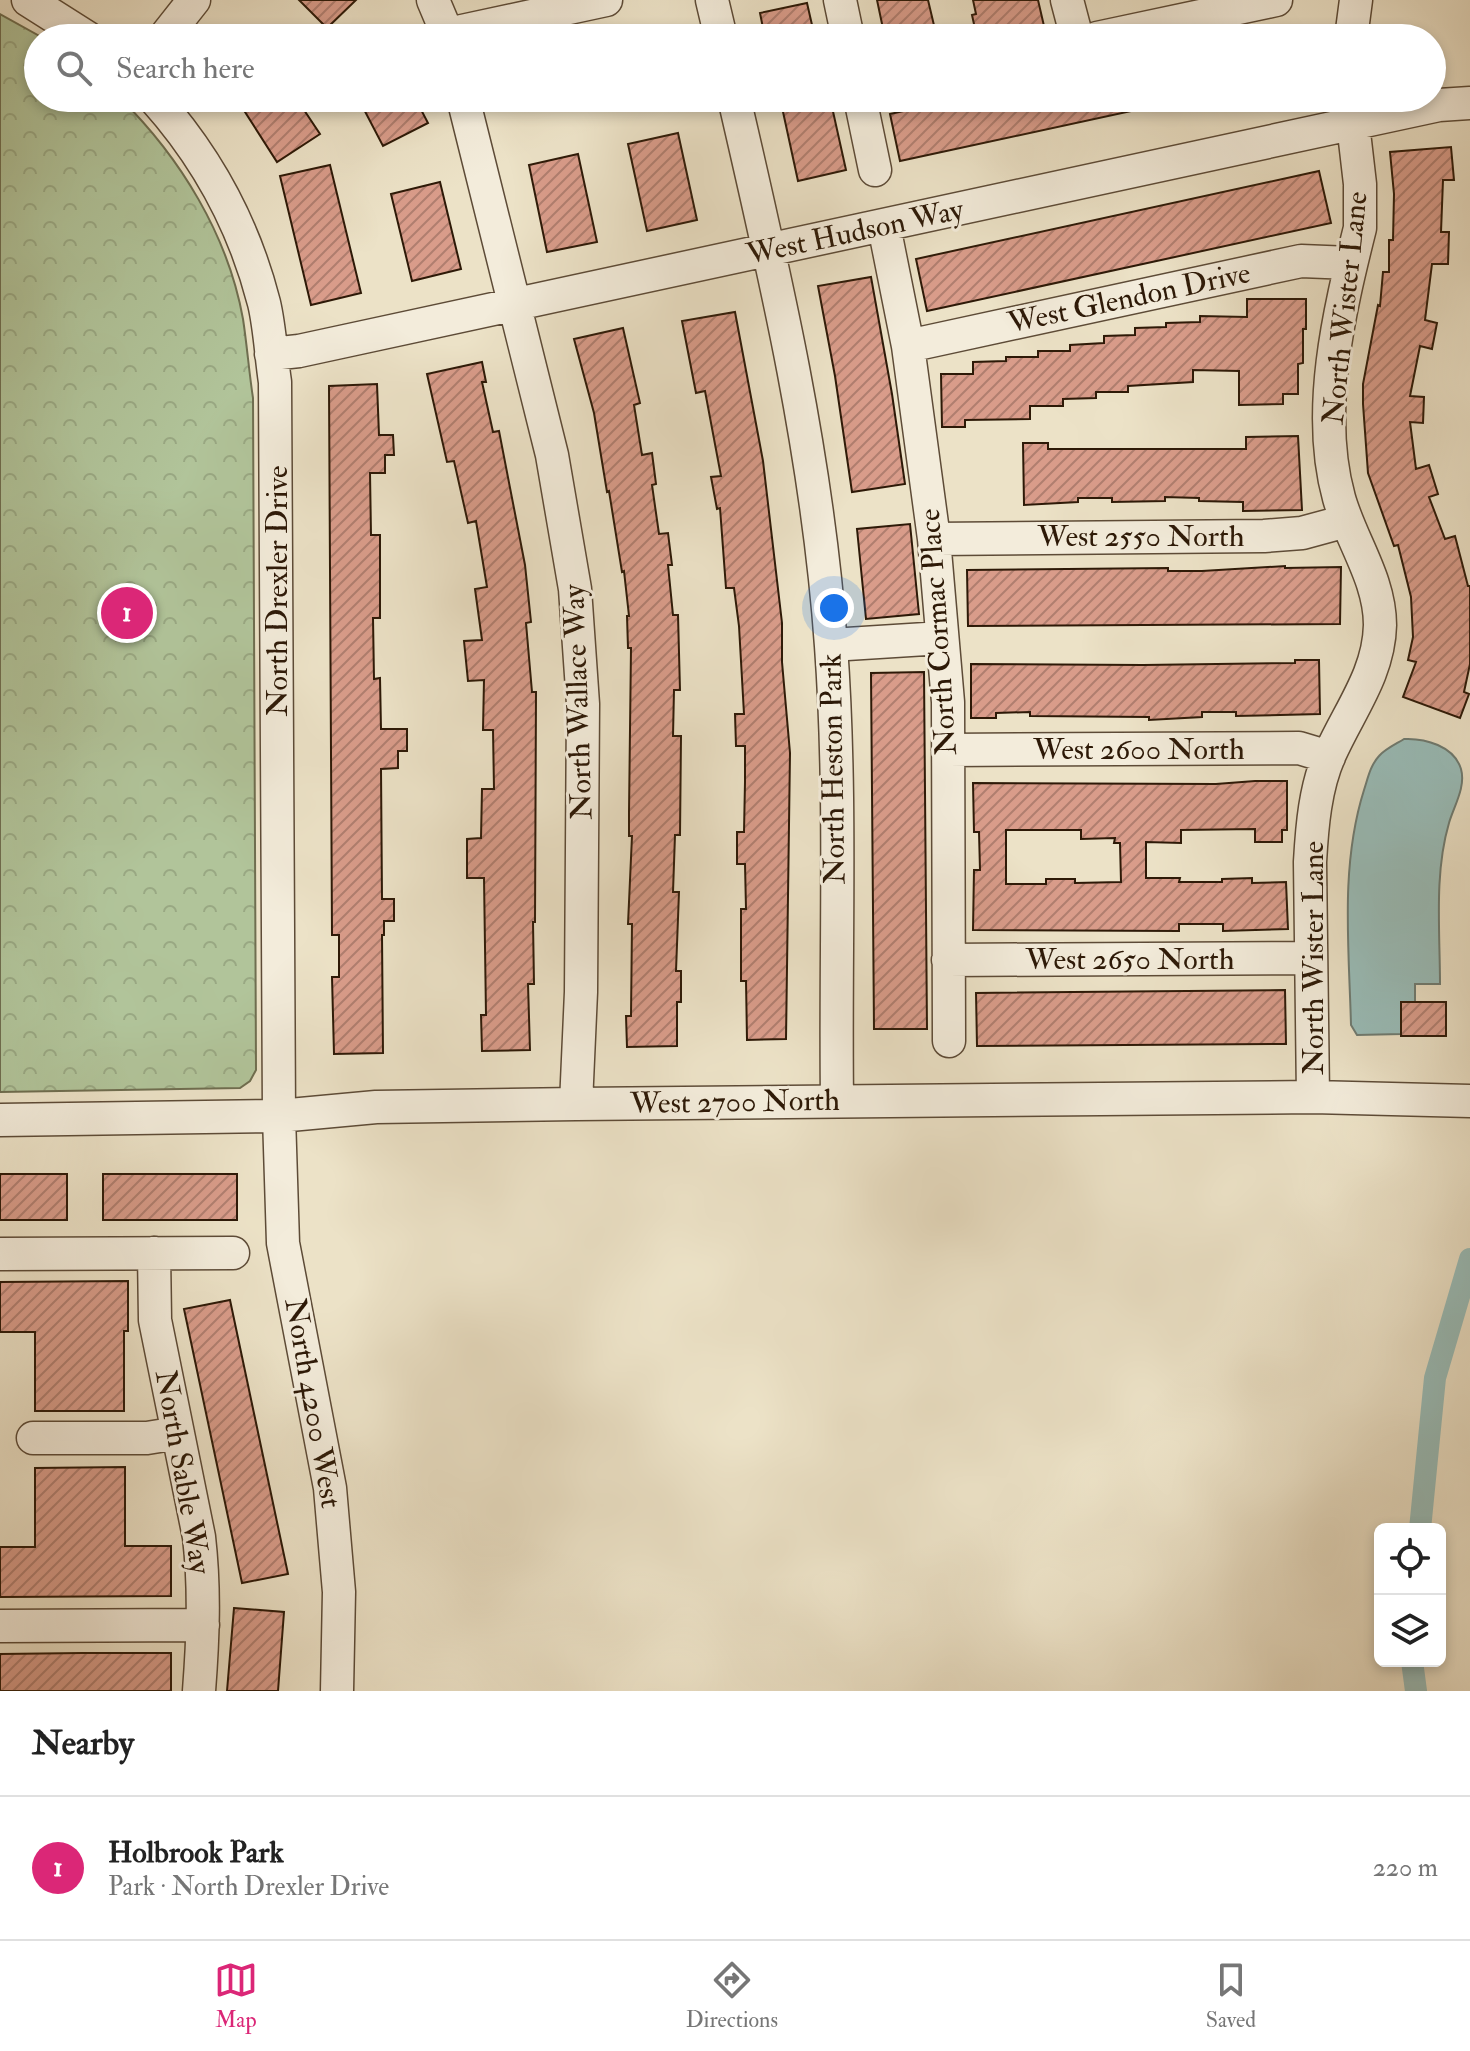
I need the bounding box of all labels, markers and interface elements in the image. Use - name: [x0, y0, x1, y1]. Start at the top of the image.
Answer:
- search box: [24, 24, 1446, 112]
- icon: search: [52, 46, 96, 90]
- text: Search here: [116, 50, 255, 87]
- street label: North Wister Lane: [1314, 190, 1376, 426]
- street label: West Hudson Way: [742, 191, 968, 273]
- street label: West Glendon Drive: [1003, 254, 1254, 342]
- street label: North Drexler Drive: [259, 465, 296, 717]
- street label: North Cormac Place: [911, 507, 965, 757]
- street label: West 2550 North: [1037, 518, 1245, 555]
- pin: 1: [101, 583, 153, 643]
- street label: North Wallace Way: [555, 583, 601, 820]
- your location: [814, 588, 854, 628]
- street label: North Heston Park: [812, 653, 854, 885]
- street label: West 2600 North: [1032, 731, 1245, 768]
- street label: North Wister Lane: [1295, 841, 1332, 1075]
- street label: West 2650 North: [1025, 941, 1235, 978]
- street label: West 2700 North: [629, 1082, 840, 1122]
- street label: North 4200 West: [276, 1295, 350, 1511]
- street label: North Sable Way: [147, 1367, 219, 1578]
- map controls: [1374, 1523, 1446, 1667]
- button: locate: [1374, 1523, 1446, 1595]
- button: layers: [1374, 1595, 1446, 1667]
- text: Nearby: [32, 1722, 134, 1765]
- text: Holbrook Park: [108, 1834, 284, 1871]
- text: 1: [53, 1852, 63, 1884]
- text: 220 m: [1373, 1852, 1438, 1884]
- text: Park · North Drexler Drive: [108, 1871, 389, 1903]
- tab: Map: [214, 1958, 258, 2034]
- tab: Directions: [686, 1958, 778, 2034]
- tab: Saved: [1206, 1958, 1256, 2034]

